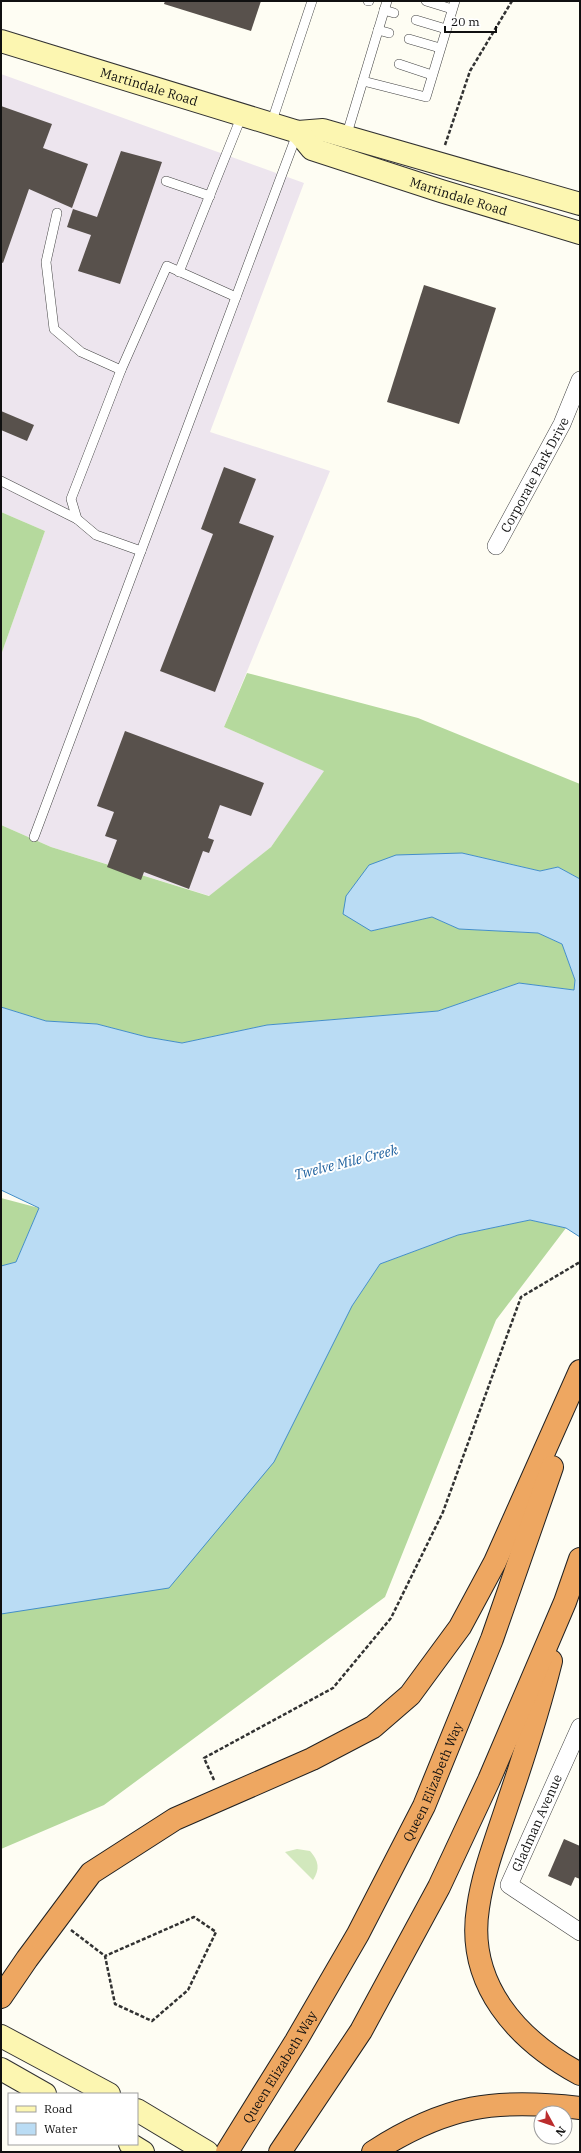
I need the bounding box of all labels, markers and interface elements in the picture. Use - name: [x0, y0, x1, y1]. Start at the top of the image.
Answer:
- scale bar: [445, 8, 496, 34]
- text: 20 m: [451, 14, 480, 29]
- street label: Martindale Road: [98, 63, 200, 109]
- street label: Martindale Road: [408, 173, 510, 219]
- street label: Corporate Park Drive: [496, 415, 572, 535]
- water label: Twelve Mile Creek: [292, 1140, 400, 1184]
- street label: Queen Elizabeth Way: [399, 1719, 466, 1844]
- street label: Gladman Avenue: [508, 1772, 566, 1874]
- street label: Queen Elizabeth Way: [239, 2007, 320, 2126]
- legend: [8, 2093, 138, 2145]
- text: Road: [44, 2101, 73, 2116]
- north arrow: [533, 2105, 573, 2145]
- text: Water: [44, 2121, 78, 2136]
- text: N: [552, 2124, 569, 2139]

